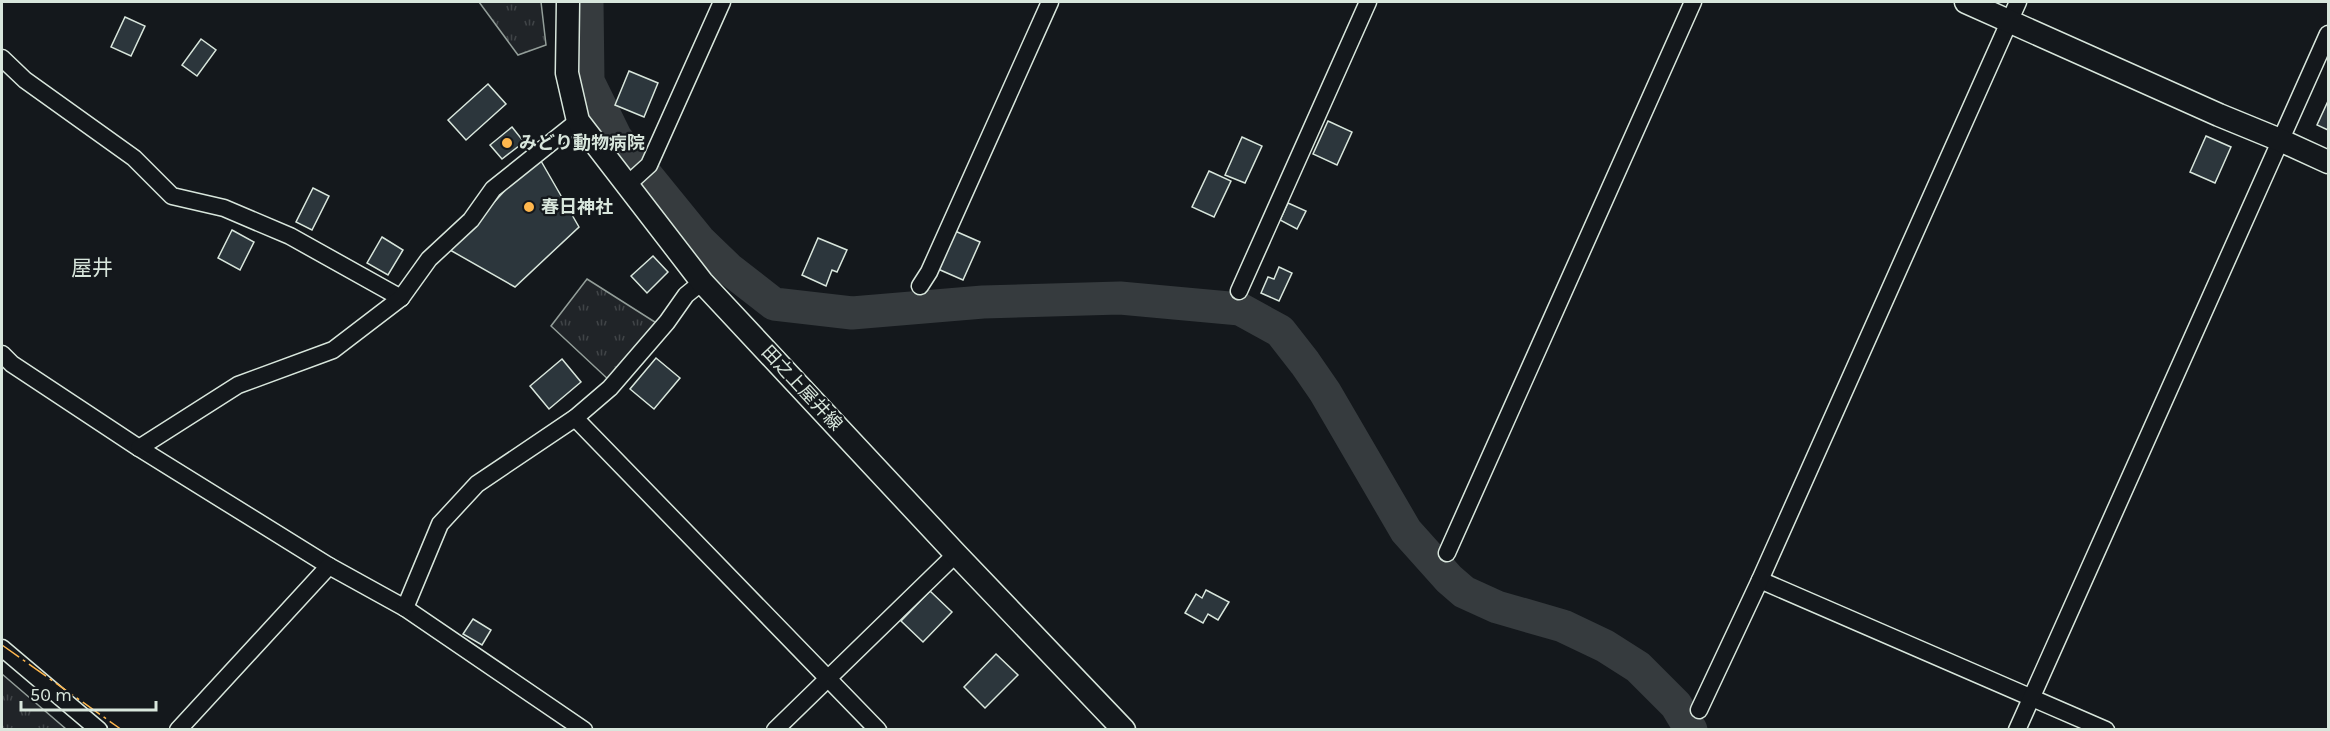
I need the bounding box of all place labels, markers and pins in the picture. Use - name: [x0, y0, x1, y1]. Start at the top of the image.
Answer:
- place label: みどり動物病院: [519, 132, 645, 154]
- marker: みどり動物病院: [500, 136, 514, 150]
- place label: 春日神社: [541, 196, 613, 218]
- marker: 春日神社: [522, 200, 536, 214]

